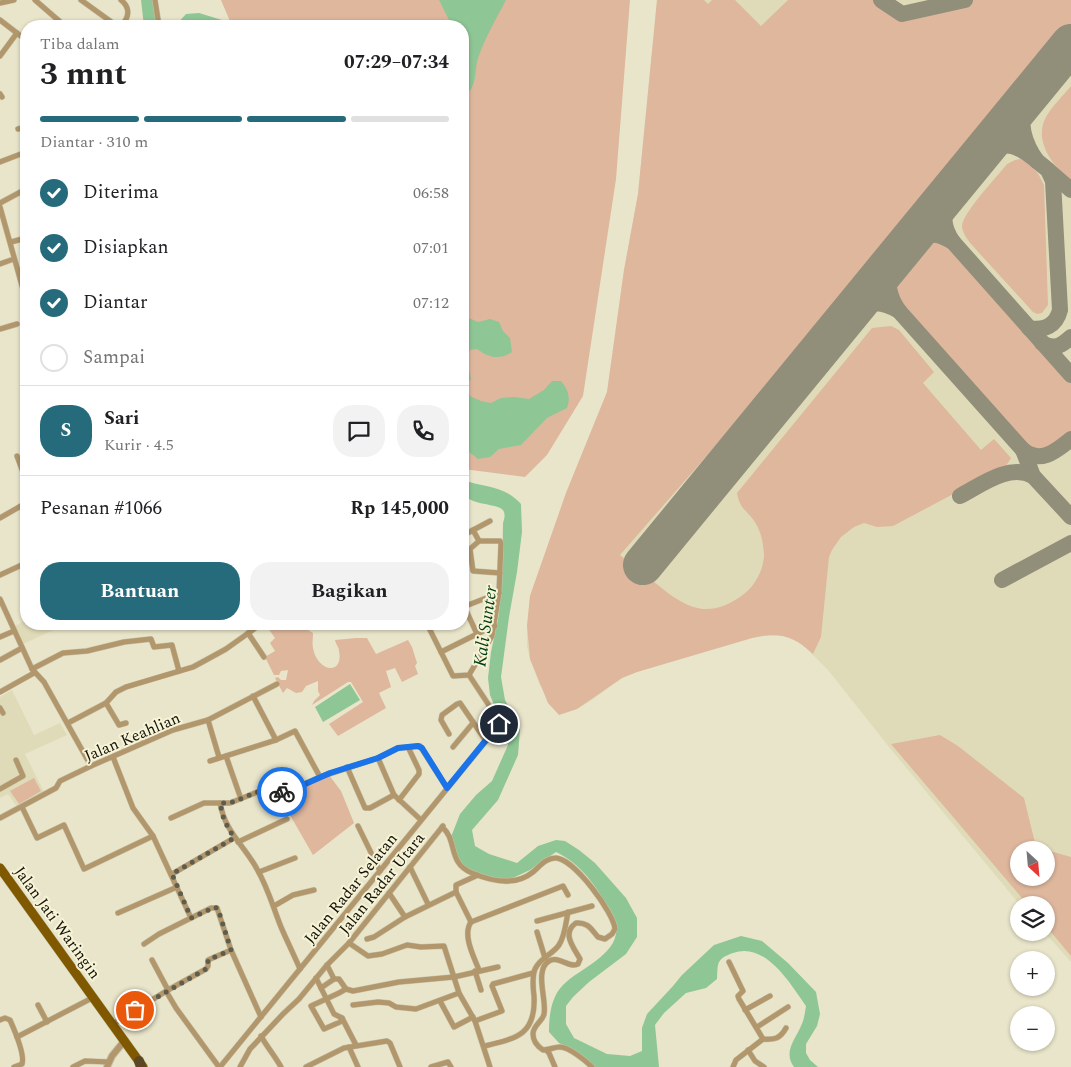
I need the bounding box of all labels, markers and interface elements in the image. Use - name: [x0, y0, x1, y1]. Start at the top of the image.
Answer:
- text: Tiba dalam: [40, 32, 120, 56]
- text: 07:29–07:34: [344, 48, 449, 77]
- text: 3 mnt: [40, 50, 127, 99]
- text: Diantar · 310 m: [40, 130, 148, 154]
- text: Diterima: [83, 178, 159, 207]
- icon: check: [40, 179, 68, 207]
- text: 06:58: [413, 181, 449, 205]
- text: Disiapkan: [83, 233, 169, 262]
- icon: check: [40, 234, 68, 262]
- text: 07:01: [413, 236, 449, 260]
- text: Diantar: [83, 288, 148, 317]
- icon: check: [40, 289, 68, 317]
- text: 07:12: [413, 291, 449, 315]
- text: Sampai: [83, 343, 145, 372]
- text: Sari: [104, 404, 139, 433]
- button: chat: [333, 405, 385, 457]
- button: phone: [397, 405, 449, 457]
- text: S: [61, 416, 71, 445]
- text: Kurir · 4.5: [104, 433, 174, 457]
- text: Pesanan #1066: [40, 494, 162, 523]
- text: Rp 145,000: [350, 494, 449, 523]
- button: Bantuan: [40, 562, 240, 620]
- button: Bagikan: [250, 562, 449, 620]
- water label: Kali Sunter: [466, 583, 505, 669]
- pin: [478, 703, 520, 745]
- street label: Jalan Keahlian: [81, 706, 184, 768]
- icon: home: [485, 710, 513, 738]
- courier: [257, 767, 307, 817]
- icon: bike: [268, 778, 296, 806]
- street label: Jalan Radar Utara: [333, 827, 431, 940]
- street label: Jalan Radar Selatan: [298, 828, 403, 949]
- north arrow: [1010, 841, 1055, 886]
- map controls: [1010, 841, 1055, 1051]
- street label: Jalan Jati Waringin: [8, 861, 106, 984]
- button: layers: [1010, 896, 1055, 941]
- button: +: [1010, 951, 1055, 996]
- pin: [114, 989, 156, 1031]
- icon: bag: [121, 996, 149, 1024]
- button: −: [1010, 1006, 1055, 1051]

